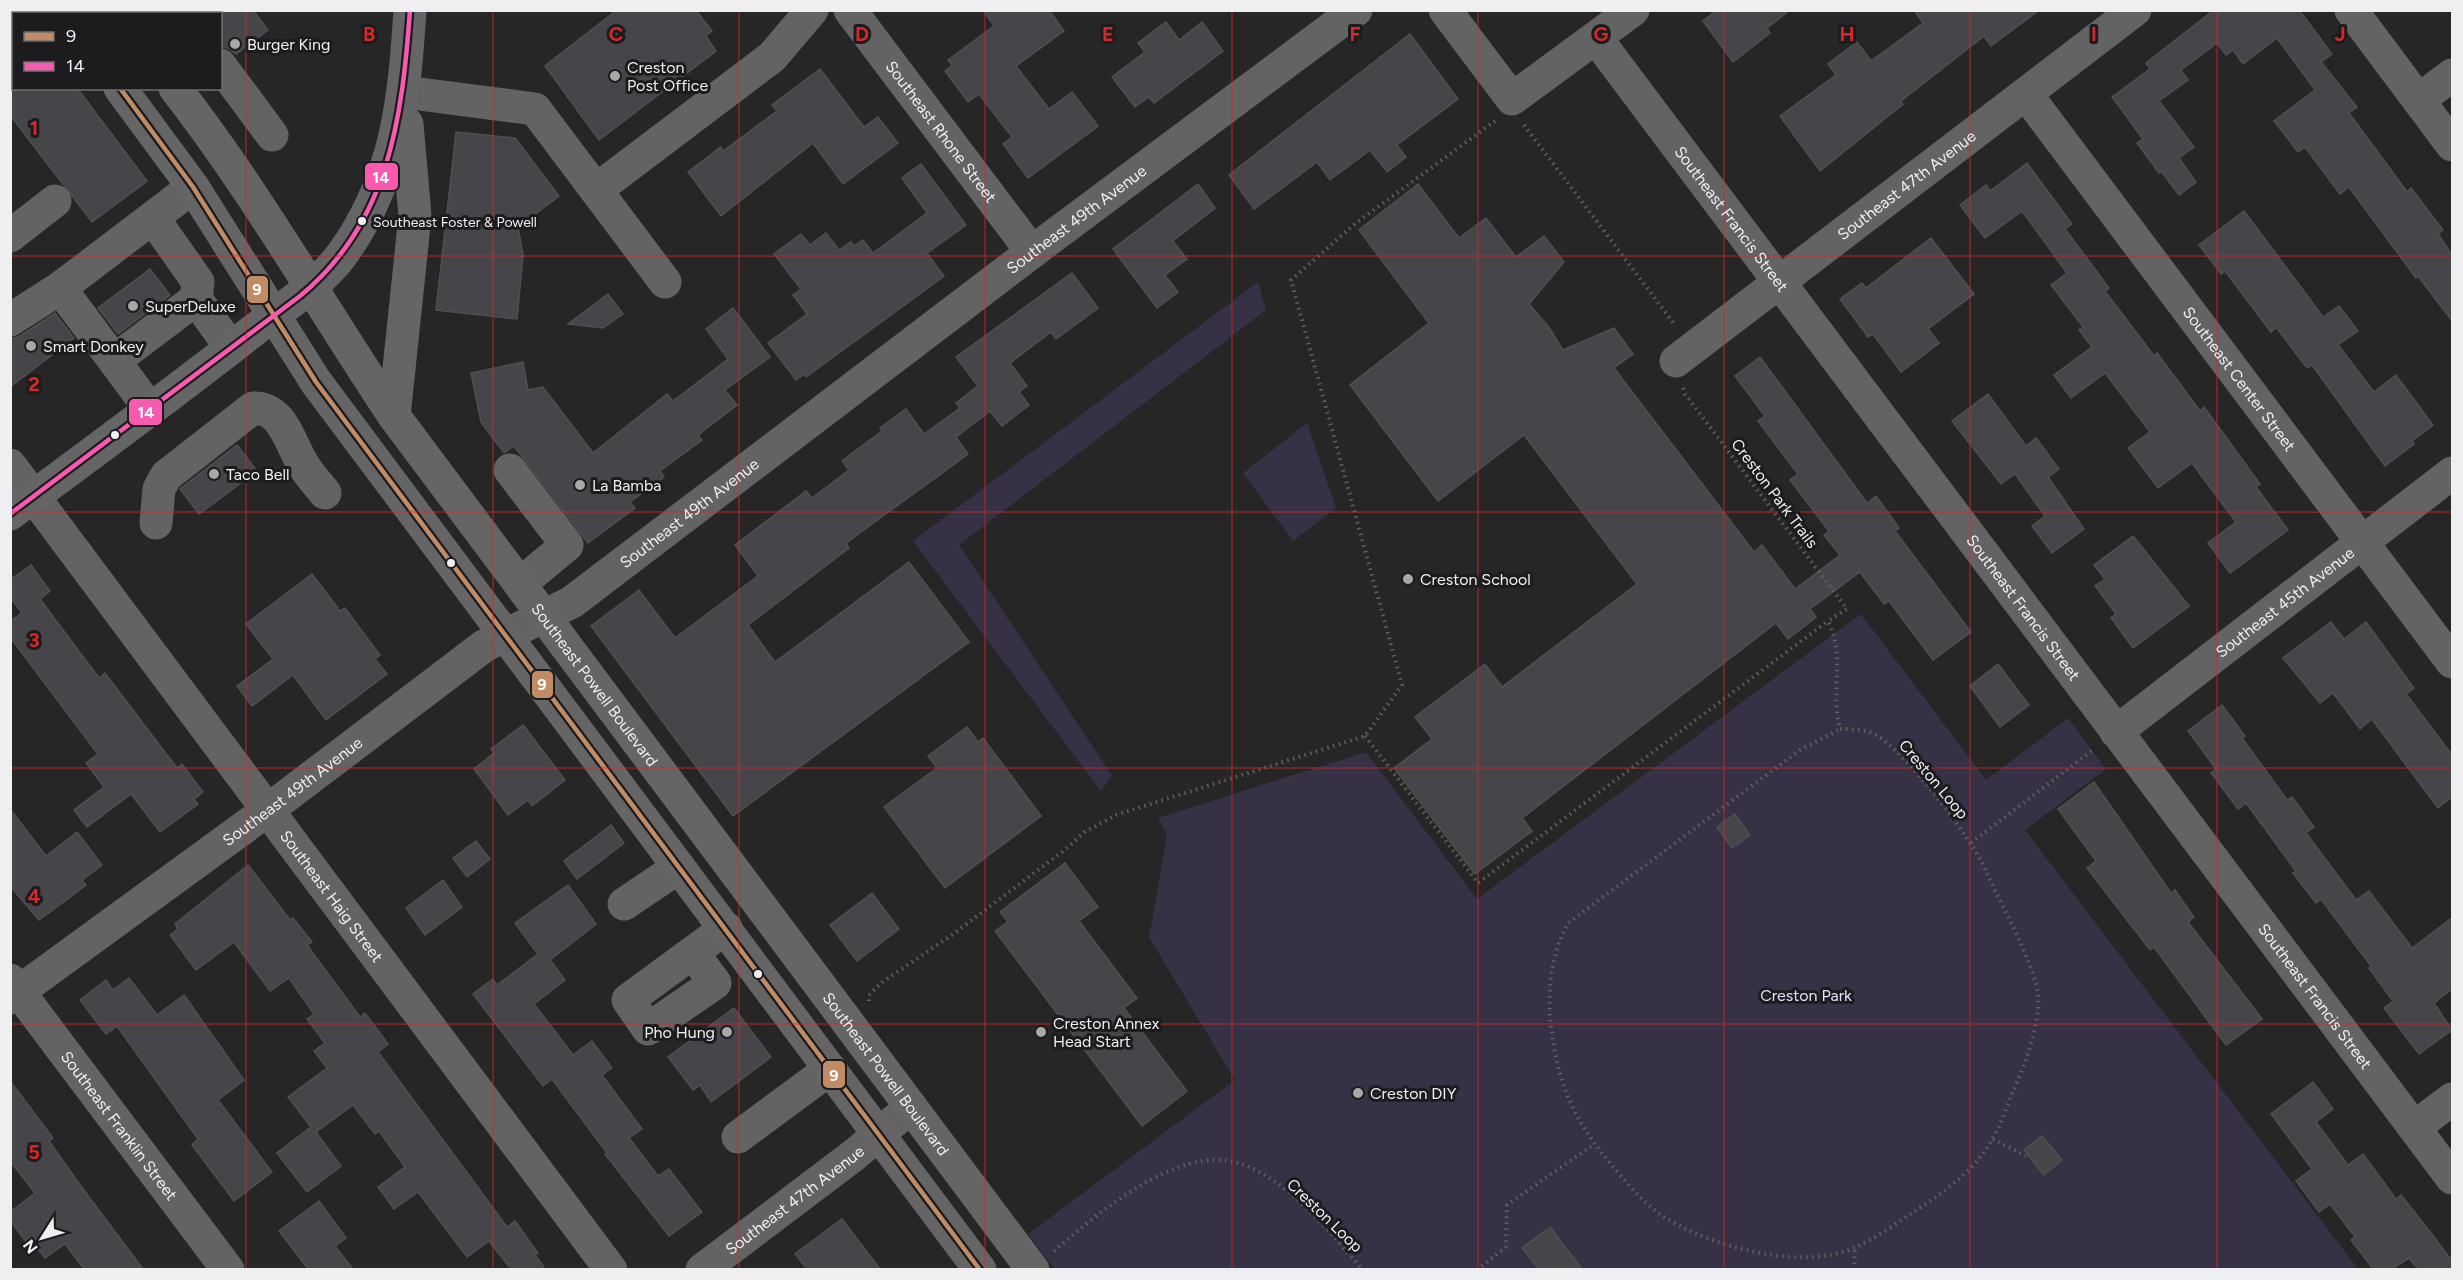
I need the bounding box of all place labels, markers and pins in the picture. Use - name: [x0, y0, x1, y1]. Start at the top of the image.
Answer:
- place label: Burger King: [247, 35, 330, 54]
- marker: Burger King: [228, 37, 242, 51]
- place label: Creston Post Office: [627, 58, 708, 95]
- marker: Creston Post Office: [608, 69, 622, 83]
- place label: Southeast Foster & Powell: [373, 214, 537, 231]
- marker: Southeast Foster & Powell: [356, 215, 368, 227]
- place label: SuperDeluxe: [145, 297, 236, 316]
- marker: SuperDeluxe: [126, 299, 140, 313]
- place label: Smart Donkey: [43, 337, 144, 356]
- marker: Smart Donkey: [24, 339, 38, 353]
- unlabelled marker: [109, 429, 121, 441]
- place label: Taco Bell: [226, 465, 289, 484]
- marker: Taco Bell: [207, 467, 221, 481]
- place label: La Bamba: [592, 476, 662, 495]
- marker: La Bamba: [573, 478, 587, 492]
- unlabelled marker: [445, 557, 457, 569]
- place label: Creston School: [1420, 570, 1531, 589]
- marker: Creston School: [1401, 572, 1415, 586]
- unlabelled marker: [752, 968, 764, 980]
- place label: Creston Annex Head Start: [1053, 1014, 1160, 1051]
- place label: Pho Hung: [644, 1023, 715, 1042]
- marker: Pho Hung: [720, 1025, 734, 1039]
- marker: Creston Annex Head Start: [1034, 1025, 1048, 1039]
- place label: Creston DIY: [1370, 1084, 1457, 1103]
- marker: Creston DIY: [1351, 1086, 1365, 1100]

